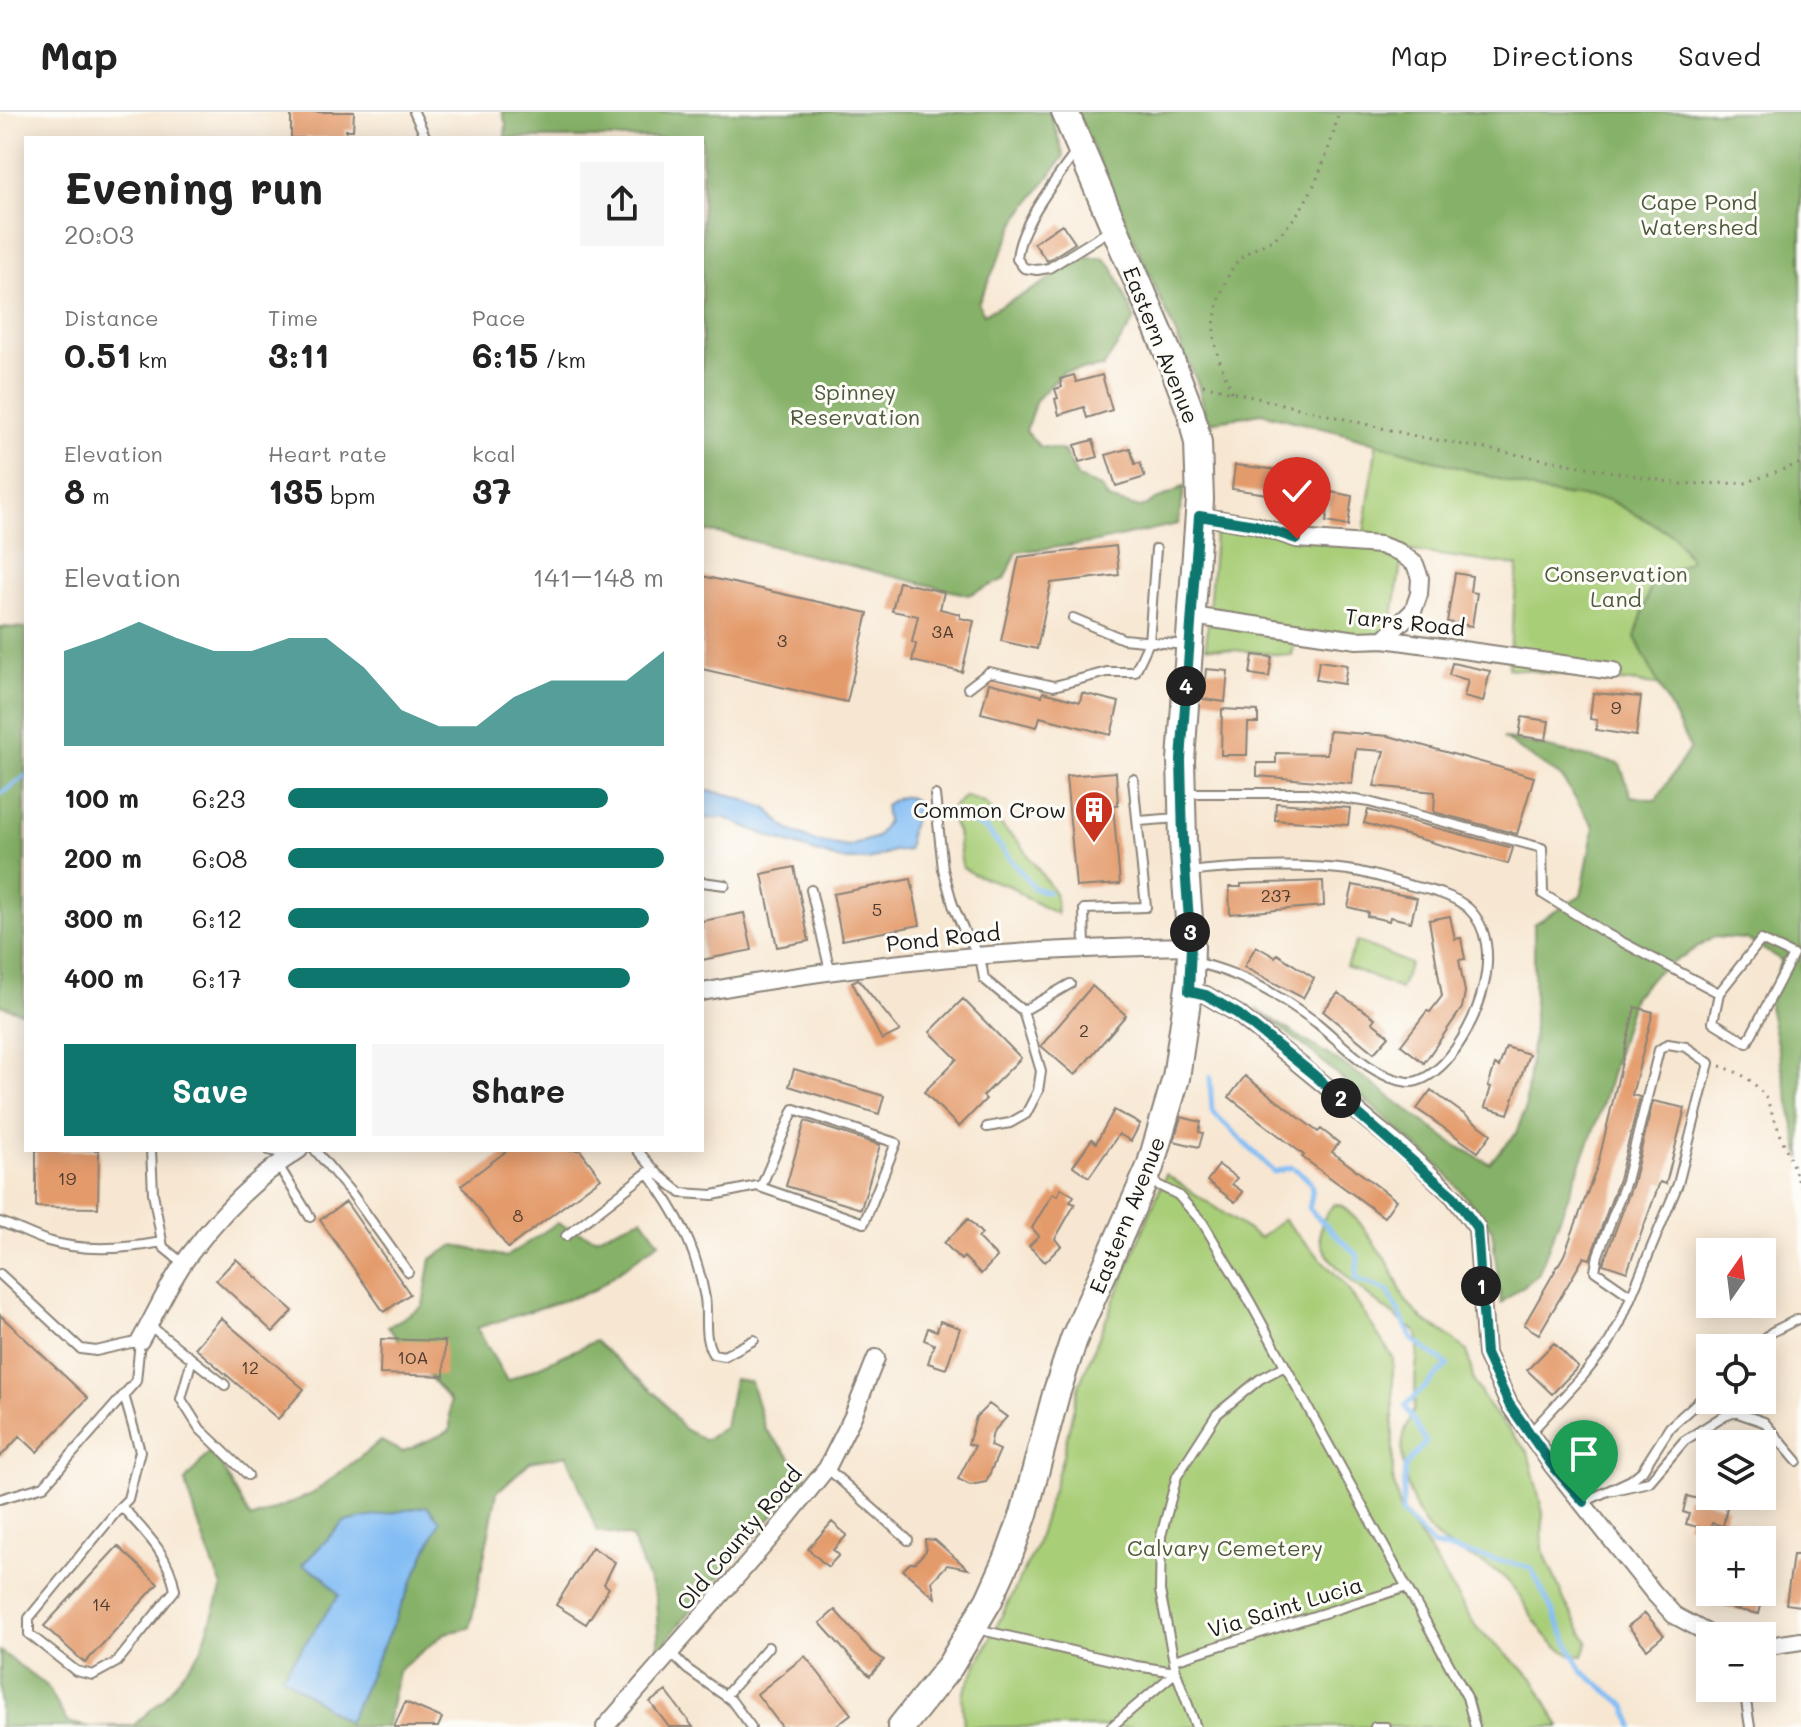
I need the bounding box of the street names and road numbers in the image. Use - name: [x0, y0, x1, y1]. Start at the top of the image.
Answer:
- street label: Eastern Avenue: [1117, 262, 1206, 428]
- street label: Tarrs Road: [1344, 601, 1467, 642]
- street label: Pond Road: [885, 917, 1001, 958]
- street label: Eastern Avenue: [1082, 1132, 1171, 1298]
- street label: Old County Road: [670, 1459, 808, 1616]
- street label: Via Saint Lucia: [1204, 1569, 1366, 1644]

